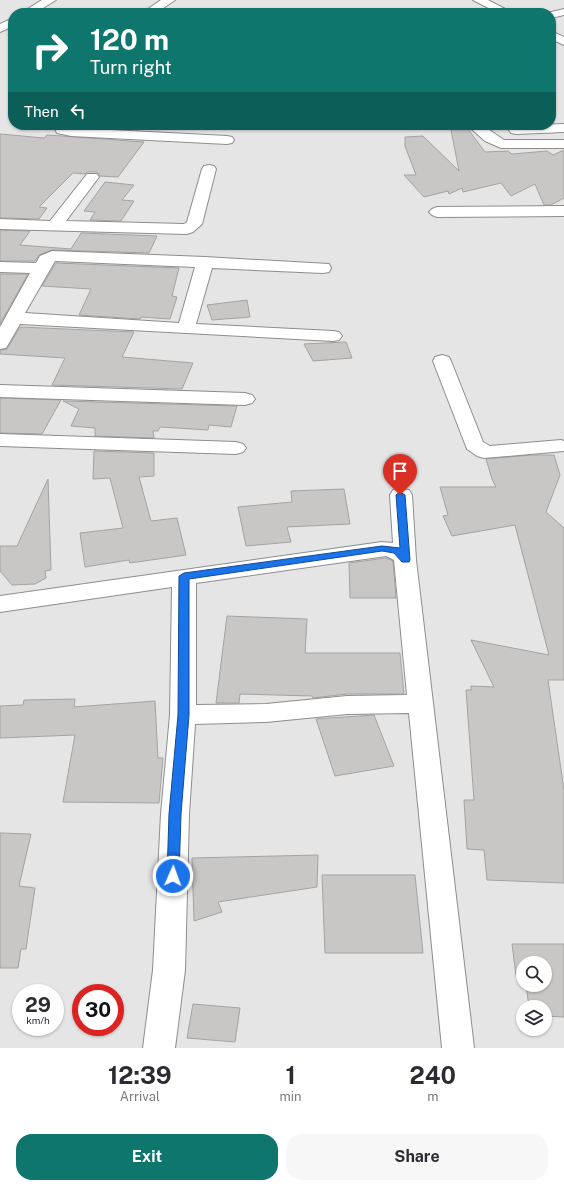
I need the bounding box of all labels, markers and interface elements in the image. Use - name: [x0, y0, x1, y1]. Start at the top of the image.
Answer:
- text: 120 m: [90, 23, 169, 56]
- icon: right: [24, 24, 76, 76]
- text: Turn right: [90, 57, 172, 78]
- icon: left: [67, 100, 89, 122]
- text: Then: [24, 103, 59, 120]
- pin: [383, 454, 417, 495]
- icon: arrive: [389, 460, 411, 482]
- position arrow: [152, 855, 194, 897]
- map controls: [516, 956, 552, 1036]
- button: search: [516, 956, 552, 992]
- speed limit sign: 30: [72, 984, 124, 1036]
- text: 29: [25, 993, 51, 1017]
- button: layers: [516, 1000, 552, 1036]
- text: km/h: [26, 1014, 50, 1026]
- text: 12:39: [108, 1061, 172, 1089]
- text: 1: [285, 1061, 296, 1089]
- text: 240: [410, 1061, 456, 1089]
- text: Arrival: [120, 1089, 160, 1104]
- text: min: [280, 1089, 302, 1104]
- text: m: [427, 1089, 438, 1104]
- button: Exit: [16, 1134, 278, 1180]
- button: Share: [286, 1134, 548, 1180]

